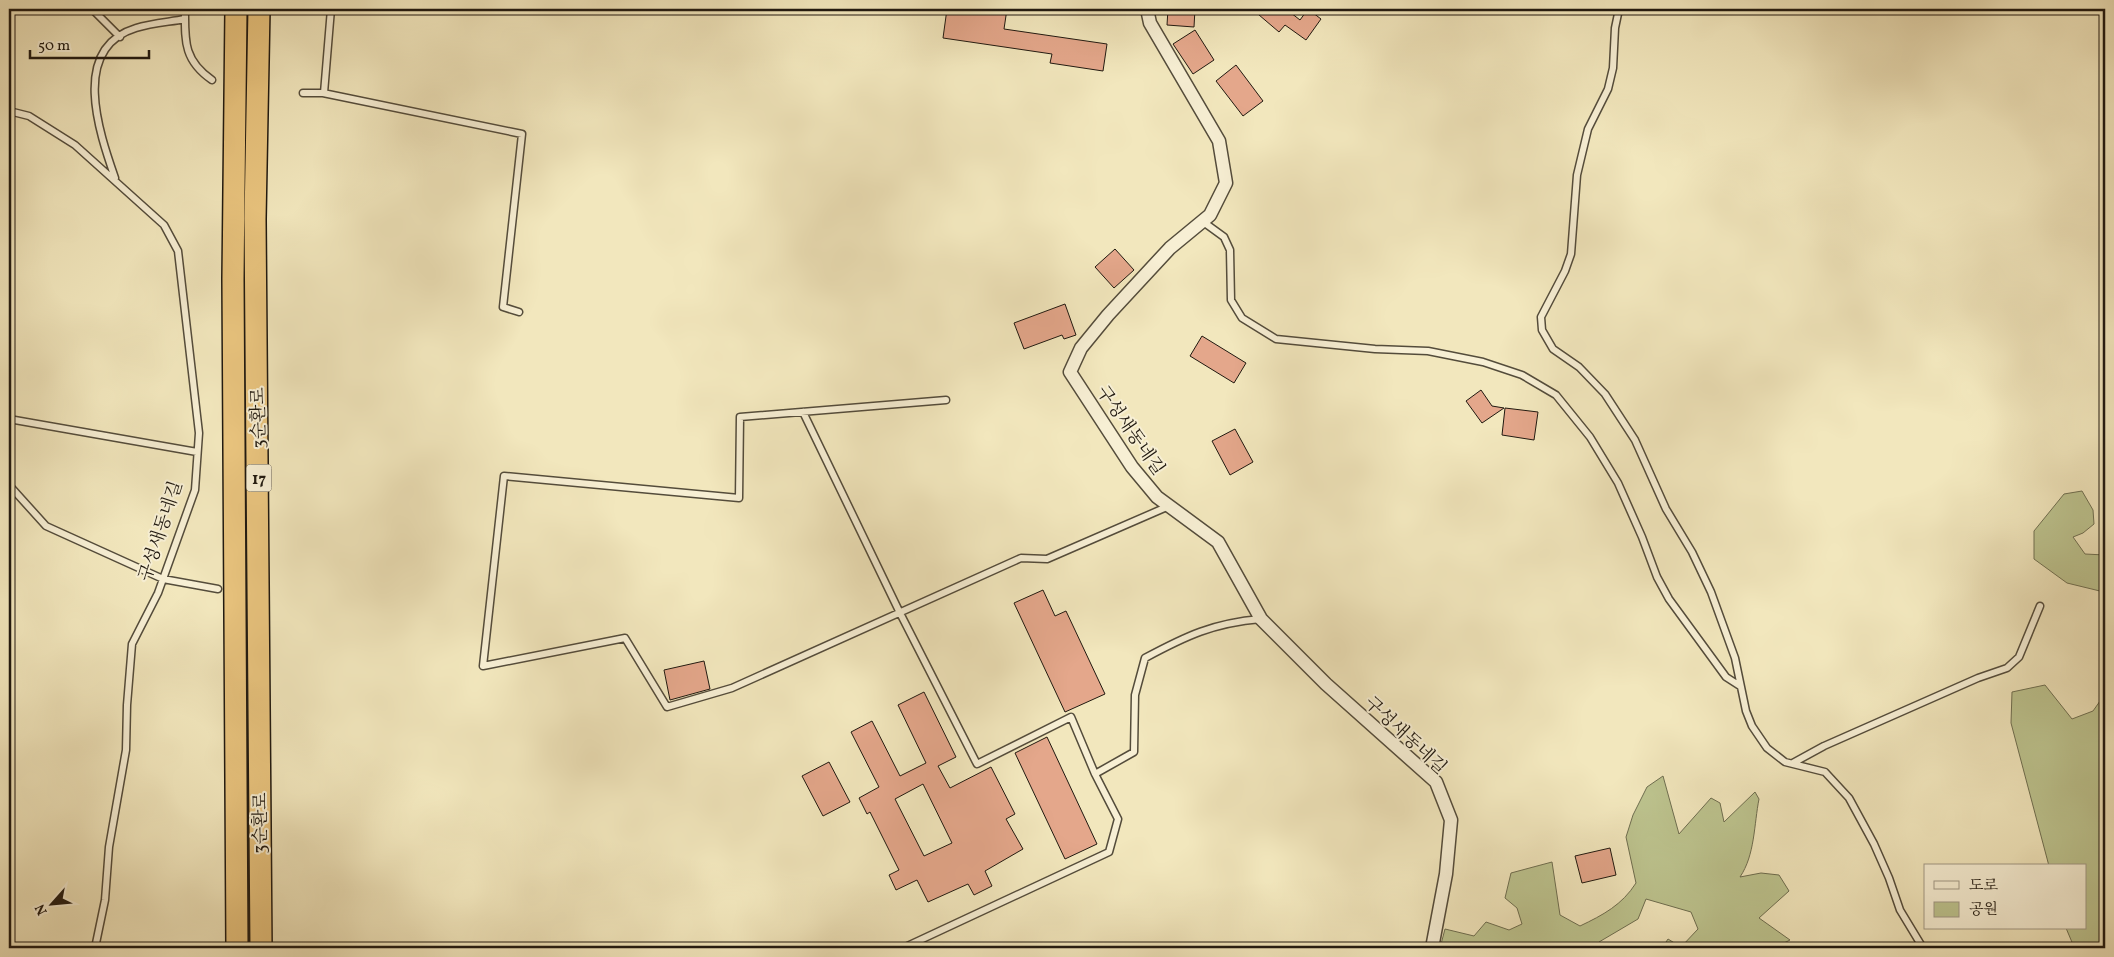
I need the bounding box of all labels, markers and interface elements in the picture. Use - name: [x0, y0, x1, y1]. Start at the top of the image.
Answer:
- scale bar: [30, 28, 149, 60]
- text: 50 m: [38, 36, 70, 57]
- street label: 구성새동네길: [1090, 381, 1170, 481]
- street label: 3순환로: [246, 387, 273, 449]
- road number: 17: [246, 464, 272, 492]
- street label: 구성새동네길: [133, 478, 189, 585]
- street label: 구성새동네길: [1358, 691, 1452, 781]
- street label: 3순환로: [249, 792, 274, 854]
- legend: [1924, 864, 2086, 930]
- text: 도로: [1969, 876, 1998, 897]
- north arrow: [28, 880, 78, 930]
- text: N: [31, 900, 53, 918]
- text: 공원: [1969, 900, 1998, 921]

